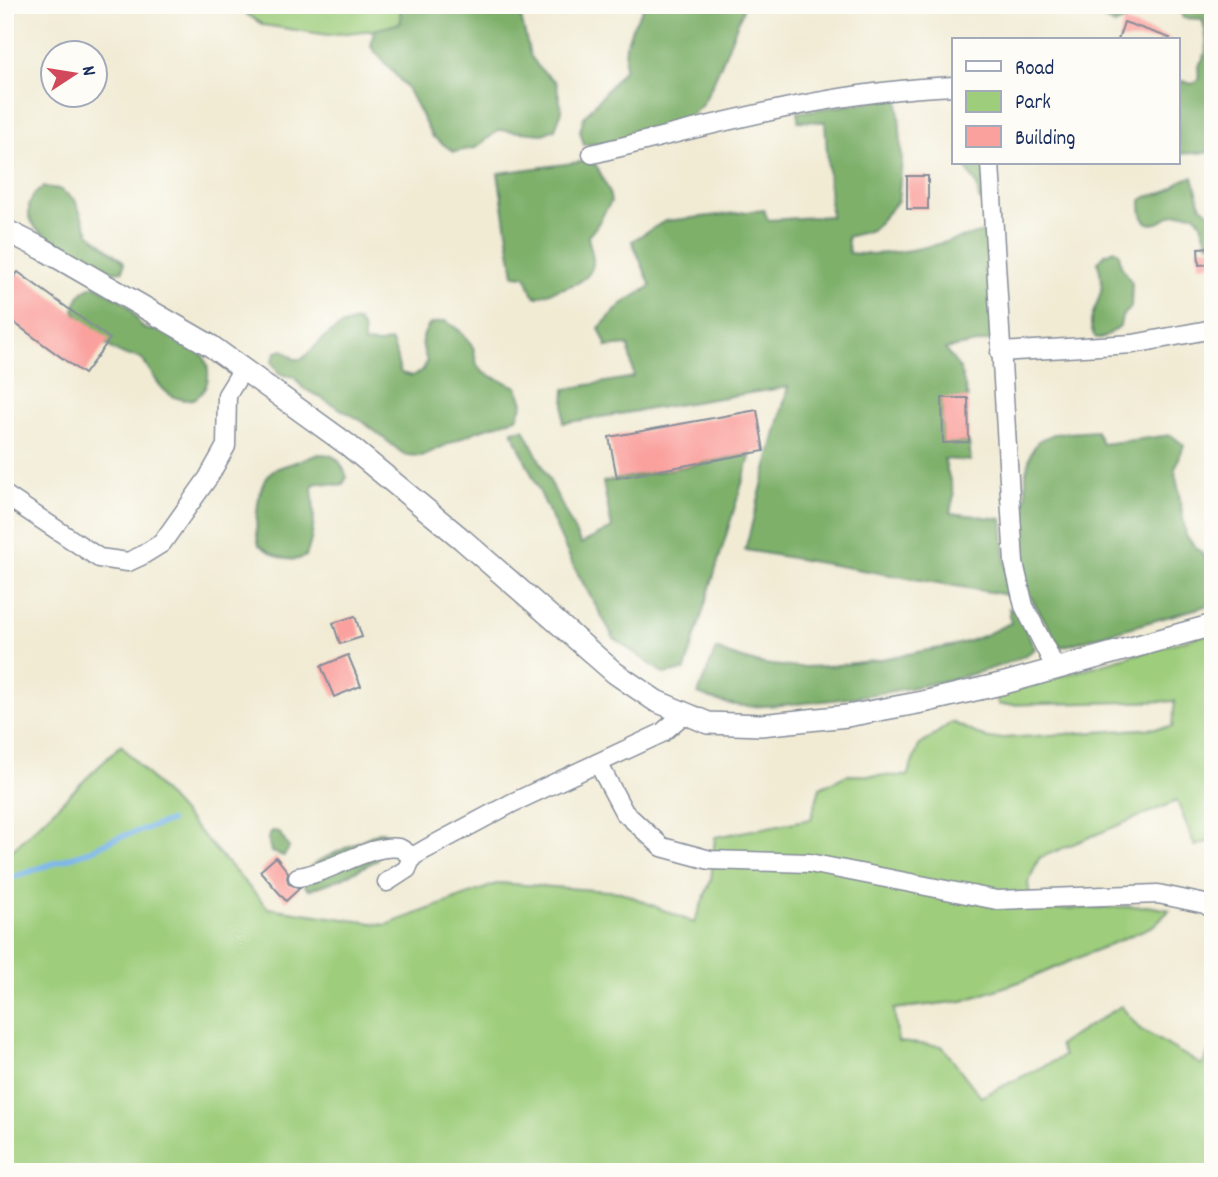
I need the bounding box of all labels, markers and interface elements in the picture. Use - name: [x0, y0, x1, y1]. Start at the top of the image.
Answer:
- north arrow: [38, 38, 108, 108]
- legend: [952, 38, 1180, 164]
- text: Road: [1015, 55, 1054, 85]
- text: N: [73, 64, 101, 79]
- text: Park: [1015, 89, 1051, 119]
- text: Building: [1015, 125, 1075, 155]

